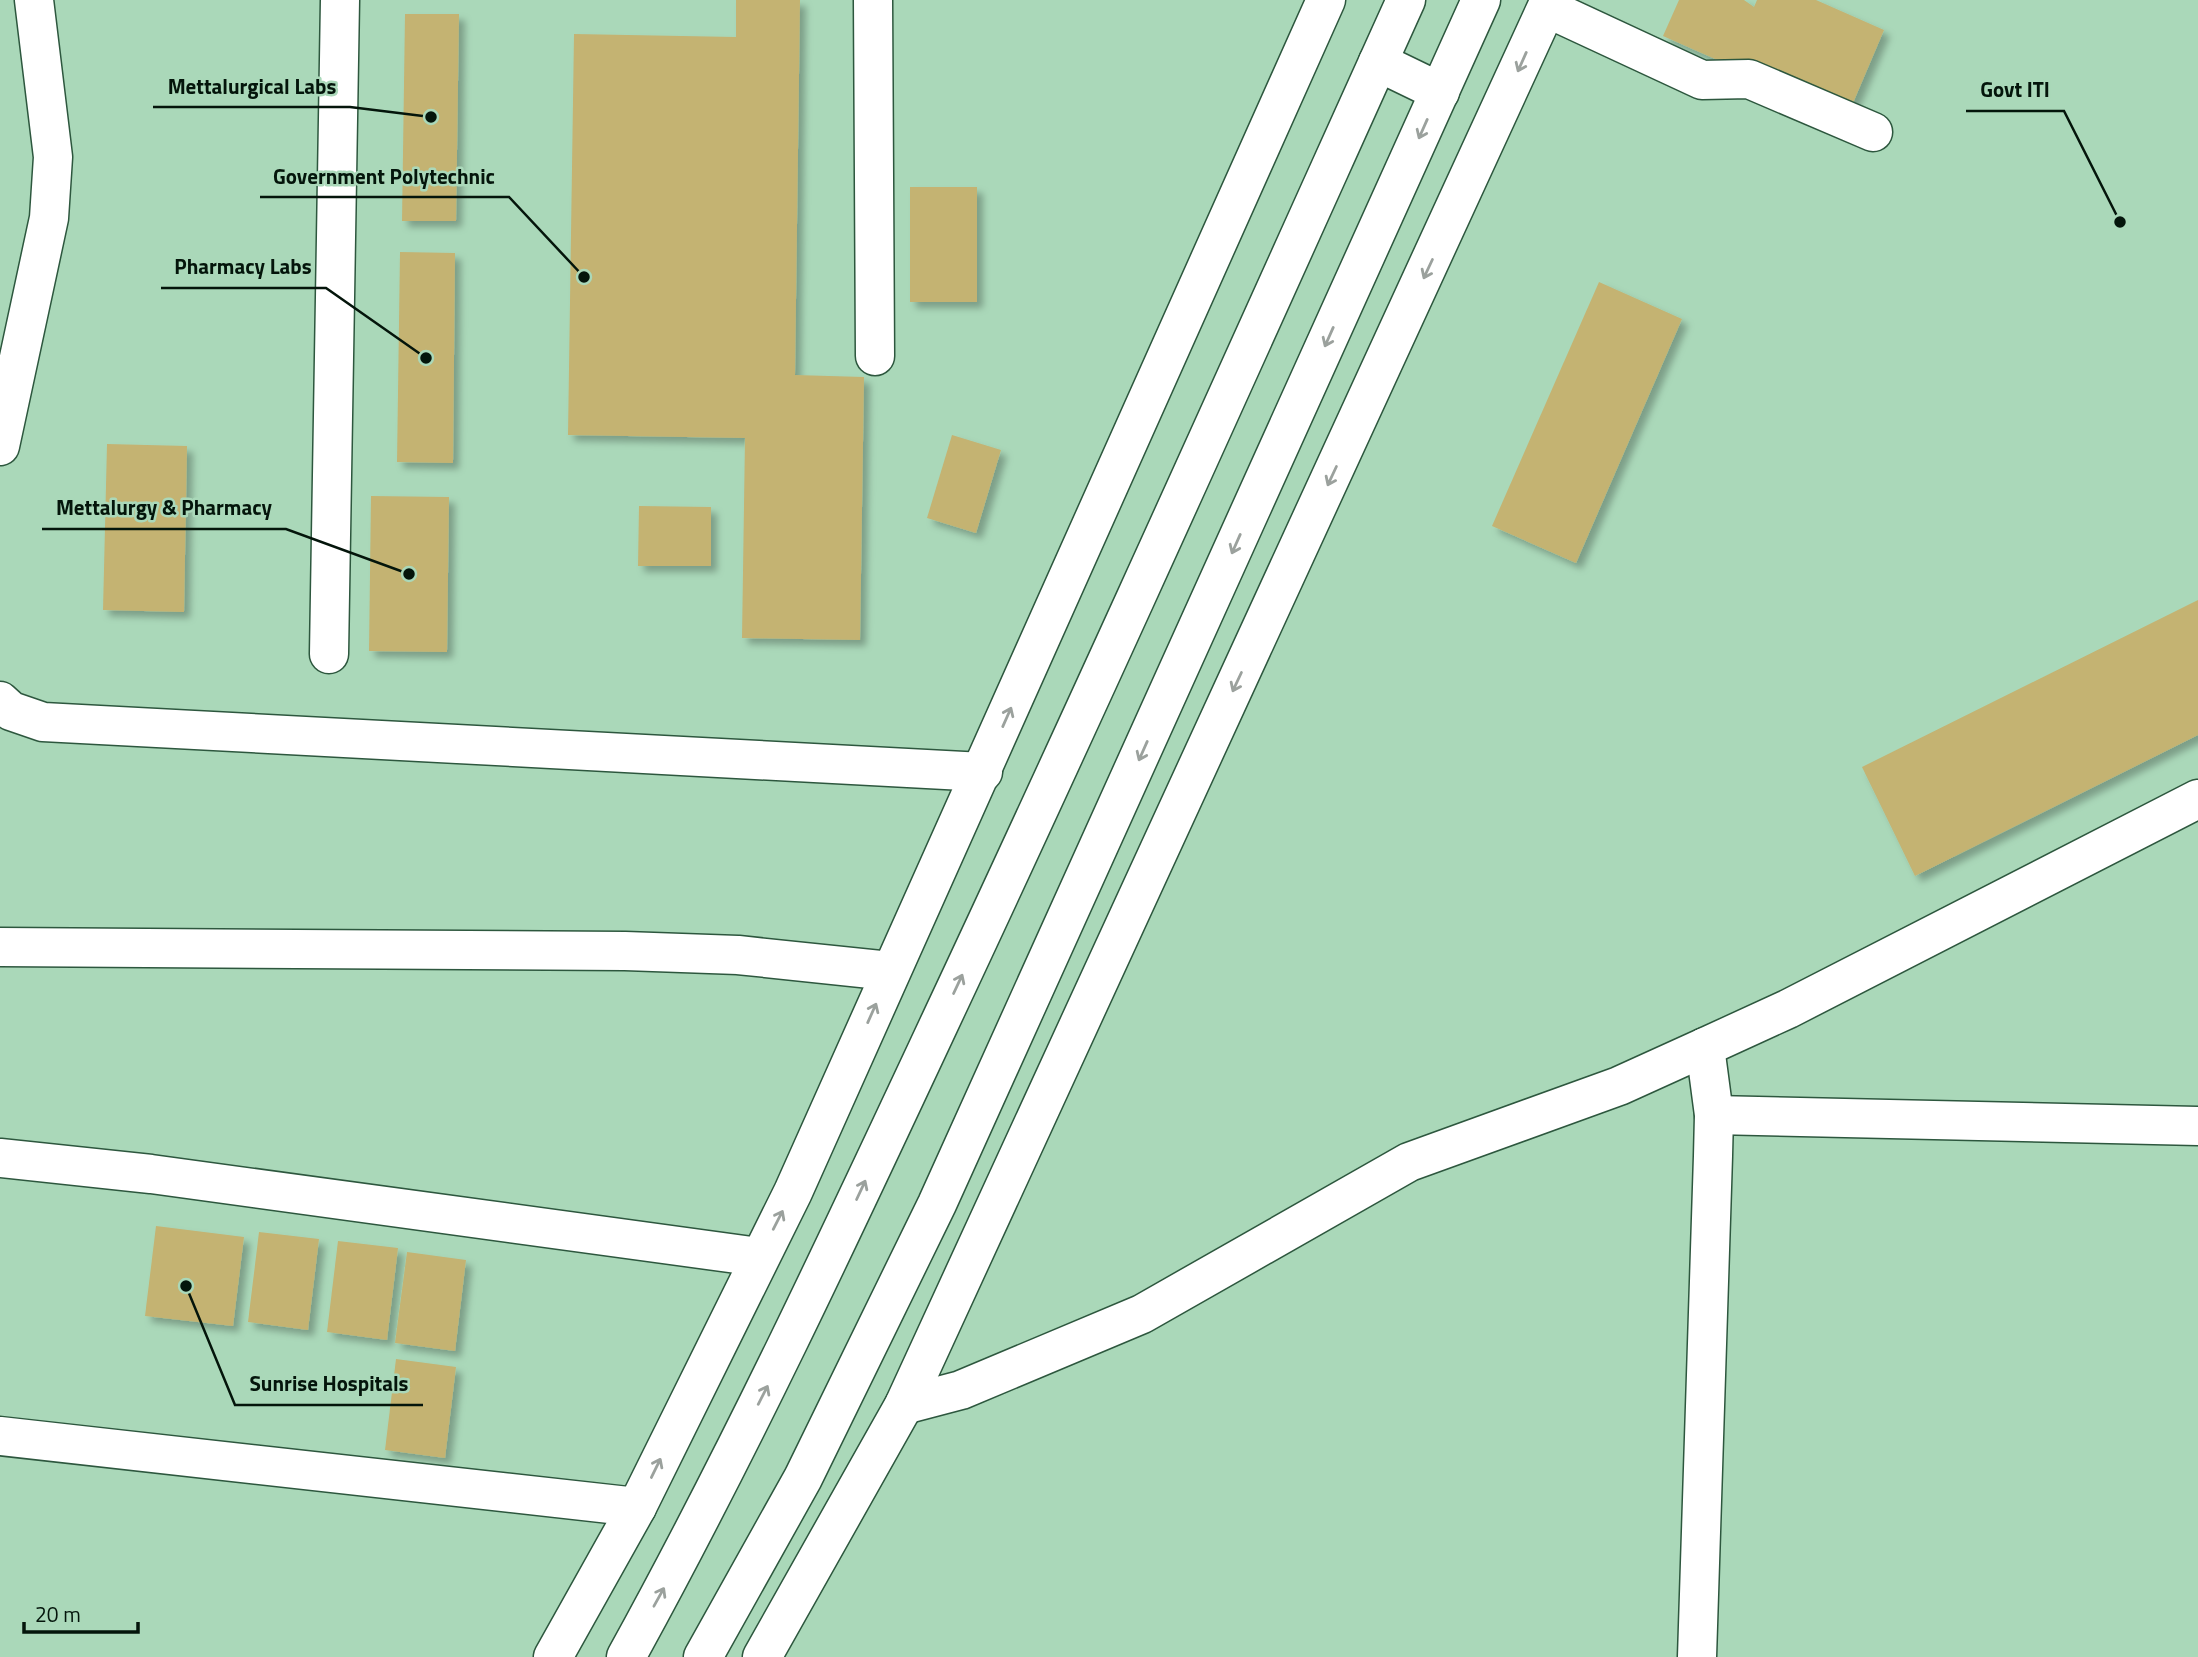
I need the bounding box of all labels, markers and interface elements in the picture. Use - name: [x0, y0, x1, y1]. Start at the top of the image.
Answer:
- one-way arrow: [1515, 51, 1528, 72]
- callout: Mettalurgical Labs: [153, 65, 350, 107]
- callout: Govt ITI: [1966, 69, 2064, 111]
- text: Mettalurgical Labs: [168, 70, 336, 102]
- text: Govt ITI: [1980, 73, 2050, 105]
- one-way arrow: [1416, 118, 1429, 139]
- callout: Government Polytechnic: [260, 155, 509, 197]
- text: Government Polytechnic: [273, 160, 495, 192]
- callout: Pharmacy Labs: [161, 246, 326, 288]
- text: Pharmacy Labs: [174, 250, 312, 282]
- one-way arrow: [1420, 258, 1434, 279]
- one-way arrow: [1322, 325, 1335, 347]
- one-way arrow: [1325, 465, 1339, 486]
- callout: Mettalurgy & Pharmacy: [42, 487, 286, 529]
- text: Mettalurgy & Pharmacy: [56, 491, 273, 523]
- one-way arrow: [1229, 533, 1242, 554]
- one-way arrow: [1230, 671, 1243, 692]
- one-way arrow: [1001, 707, 1014, 728]
- one-way arrow: [1135, 741, 1148, 762]
- one-way arrow: [952, 974, 965, 995]
- one-way arrow: [866, 1003, 879, 1024]
- one-way arrow: [855, 1180, 868, 1201]
- one-way arrow: [772, 1210, 785, 1231]
- callout: Sunrise Hospitals: [235, 1363, 423, 1405]
- text: Sunrise Hospitals: [249, 1367, 409, 1399]
- one-way arrow: [757, 1385, 771, 1406]
- one-way arrow: [650, 1458, 664, 1479]
- one-way arrow: [653, 1587, 666, 1608]
- scale bar: [24, 1590, 138, 1634]
- text: 20 m: [35, 1598, 81, 1630]

